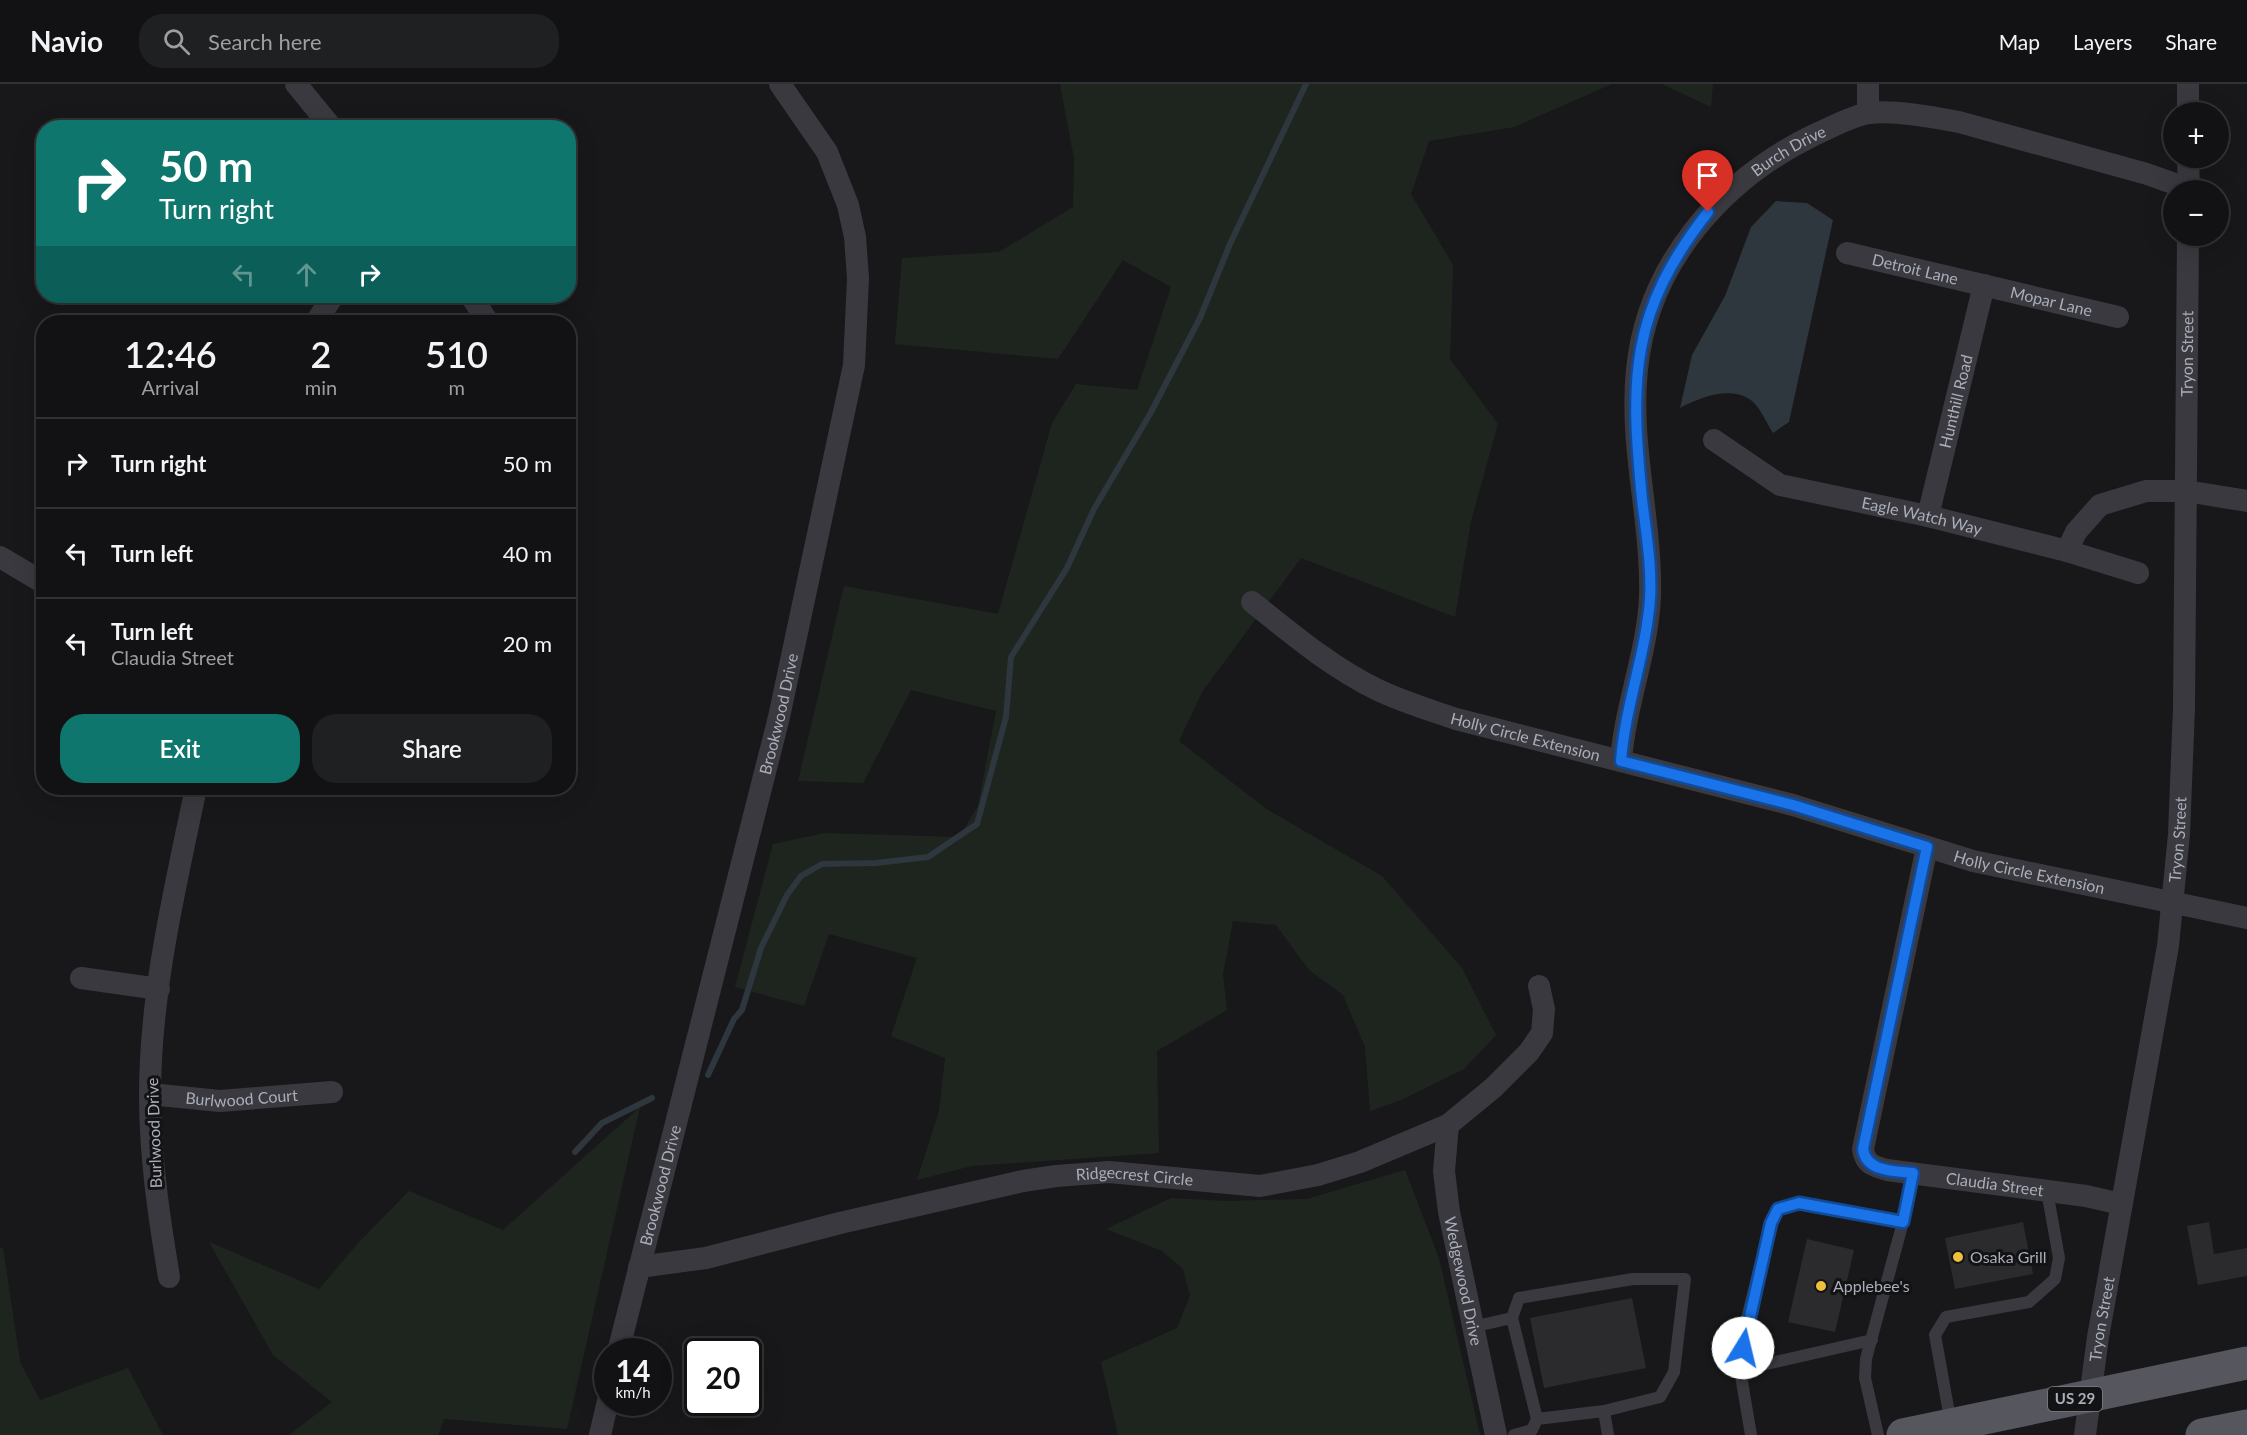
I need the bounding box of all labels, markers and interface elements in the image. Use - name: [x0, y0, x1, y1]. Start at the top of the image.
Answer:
- search box: [139, 14, 559, 68]
- text: Navio: [30, 24, 103, 58]
- icon: search: [160, 25, 193, 58]
- text: Search here: [208, 28, 322, 55]
- text: Map: [1999, 29, 2040, 54]
- text: Layers: [2073, 29, 2132, 54]
- text: Share: [2165, 29, 2217, 54]
- map controls: [2163, 102, 2229, 246]
- button: +: [2163, 102, 2229, 168]
- street label: Burch Drive: [1747, 121, 1828, 180]
- text: 50 m: [159, 141, 253, 191]
- icon: right: [60, 144, 138, 222]
- pin: [1682, 150, 1733, 212]
- icon: arrive: [1691, 159, 1724, 192]
- button: −: [2163, 180, 2229, 246]
- text: Turn right: [159, 192, 274, 225]
- street label: Detroit Lane: [1870, 249, 1960, 288]
- icon: left: [227, 258, 260, 291]
- icon: ahead: [290, 258, 323, 291]
- icon: right: [353, 258, 386, 291]
- street label: Mopar Lane: [2009, 282, 2094, 320]
- street label: Tryon Street: [2177, 310, 2196, 397]
- text: 12:46: [124, 332, 217, 376]
- text: 2: [311, 332, 331, 376]
- text: 510: [425, 332, 488, 376]
- street label: Hunthill Road: [1935, 353, 1976, 450]
- text: Arrival: [142, 375, 199, 399]
- text: min: [305, 375, 337, 399]
- text: m: [448, 375, 465, 399]
- icon: right: [60, 447, 93, 480]
- text: Turn right: [111, 450, 206, 477]
- text: 50 m: [503, 450, 552, 477]
- street label: Eagle Watch Way: [1860, 492, 1985, 538]
- icon: left: [60, 537, 93, 570]
- text: Turn left: [111, 540, 193, 567]
- text: 40 m: [503, 540, 552, 567]
- text: Turn left: [111, 618, 193, 645]
- icon: left: [60, 627, 93, 660]
- text: 20 m: [503, 630, 552, 657]
- text: Claudia Street: [111, 645, 234, 669]
- street label: Brookwood Drive: [755, 652, 801, 776]
- street label: Holly Circle Extension: [1449, 708, 1602, 764]
- button: Exit: [60, 714, 300, 783]
- button: Share: [312, 714, 552, 783]
- street label: Tryon Street: [2164, 796, 2189, 883]
- street label: Holly Circle Extension: [1952, 846, 2106, 897]
- street label: Burlwood Drive: [142, 1077, 165, 1189]
- street label: Burlwood Court: [185, 1085, 299, 1110]
- street label: Brookwood Drive: [635, 1123, 684, 1248]
- street label: Ridgecrest Circle: [1075, 1162, 1194, 1189]
- street label: Claudia Street: [1945, 1168, 2045, 1199]
- street label: Wedgewood Drive: [1441, 1215, 1487, 1347]
- place label: Osaka Grill: [1970, 1247, 2047, 1266]
- marker: Osaka Grill: [1951, 1250, 1965, 1264]
- street label: Tryon Street: [2085, 1275, 2118, 1363]
- place label: Applebee's: [1833, 1276, 1910, 1295]
- marker: Applebee's: [1814, 1279, 1828, 1293]
- position arrow: [1711, 1316, 1775, 1380]
- speed limit sign: 20: [684, 1338, 762, 1416]
- text: 14: [616, 1352, 650, 1388]
- text: km/h: [615, 1383, 651, 1401]
- road number: US 29: [2048, 1387, 2102, 1411]

